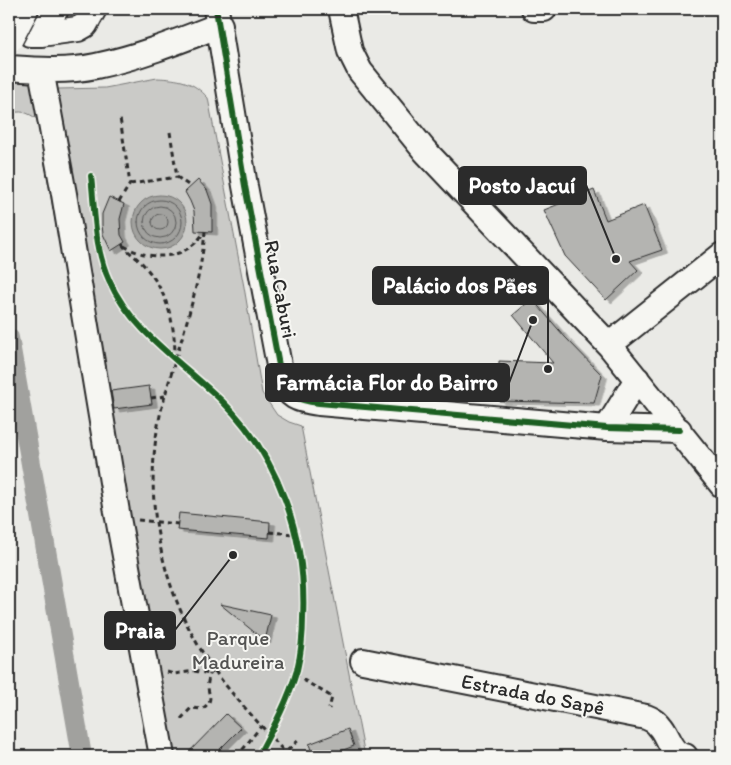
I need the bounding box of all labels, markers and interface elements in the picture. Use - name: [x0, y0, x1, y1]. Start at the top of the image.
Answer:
- callout: Posto Jacuí: [459, 167, 586, 204]
- text: Posto Jacuí: [469, 172, 576, 199]
- street label: Rua Caburi: [259, 238, 303, 340]
- callout: Palácio dos Pães: [373, 267, 548, 304]
- text: Palácio dos Pães: [383, 272, 537, 299]
- callout: Farmácia Flor do Bairro: [266, 364, 509, 401]
- text: Farmácia Flor do Bairro: [276, 369, 498, 396]
- callout: Praia: [105, 612, 175, 649]
- text: Praia: [115, 617, 165, 644]
- park label: Parque Madureira: [192, 625, 284, 674]
- street label: Estrada do Sapê: [459, 668, 607, 720]

